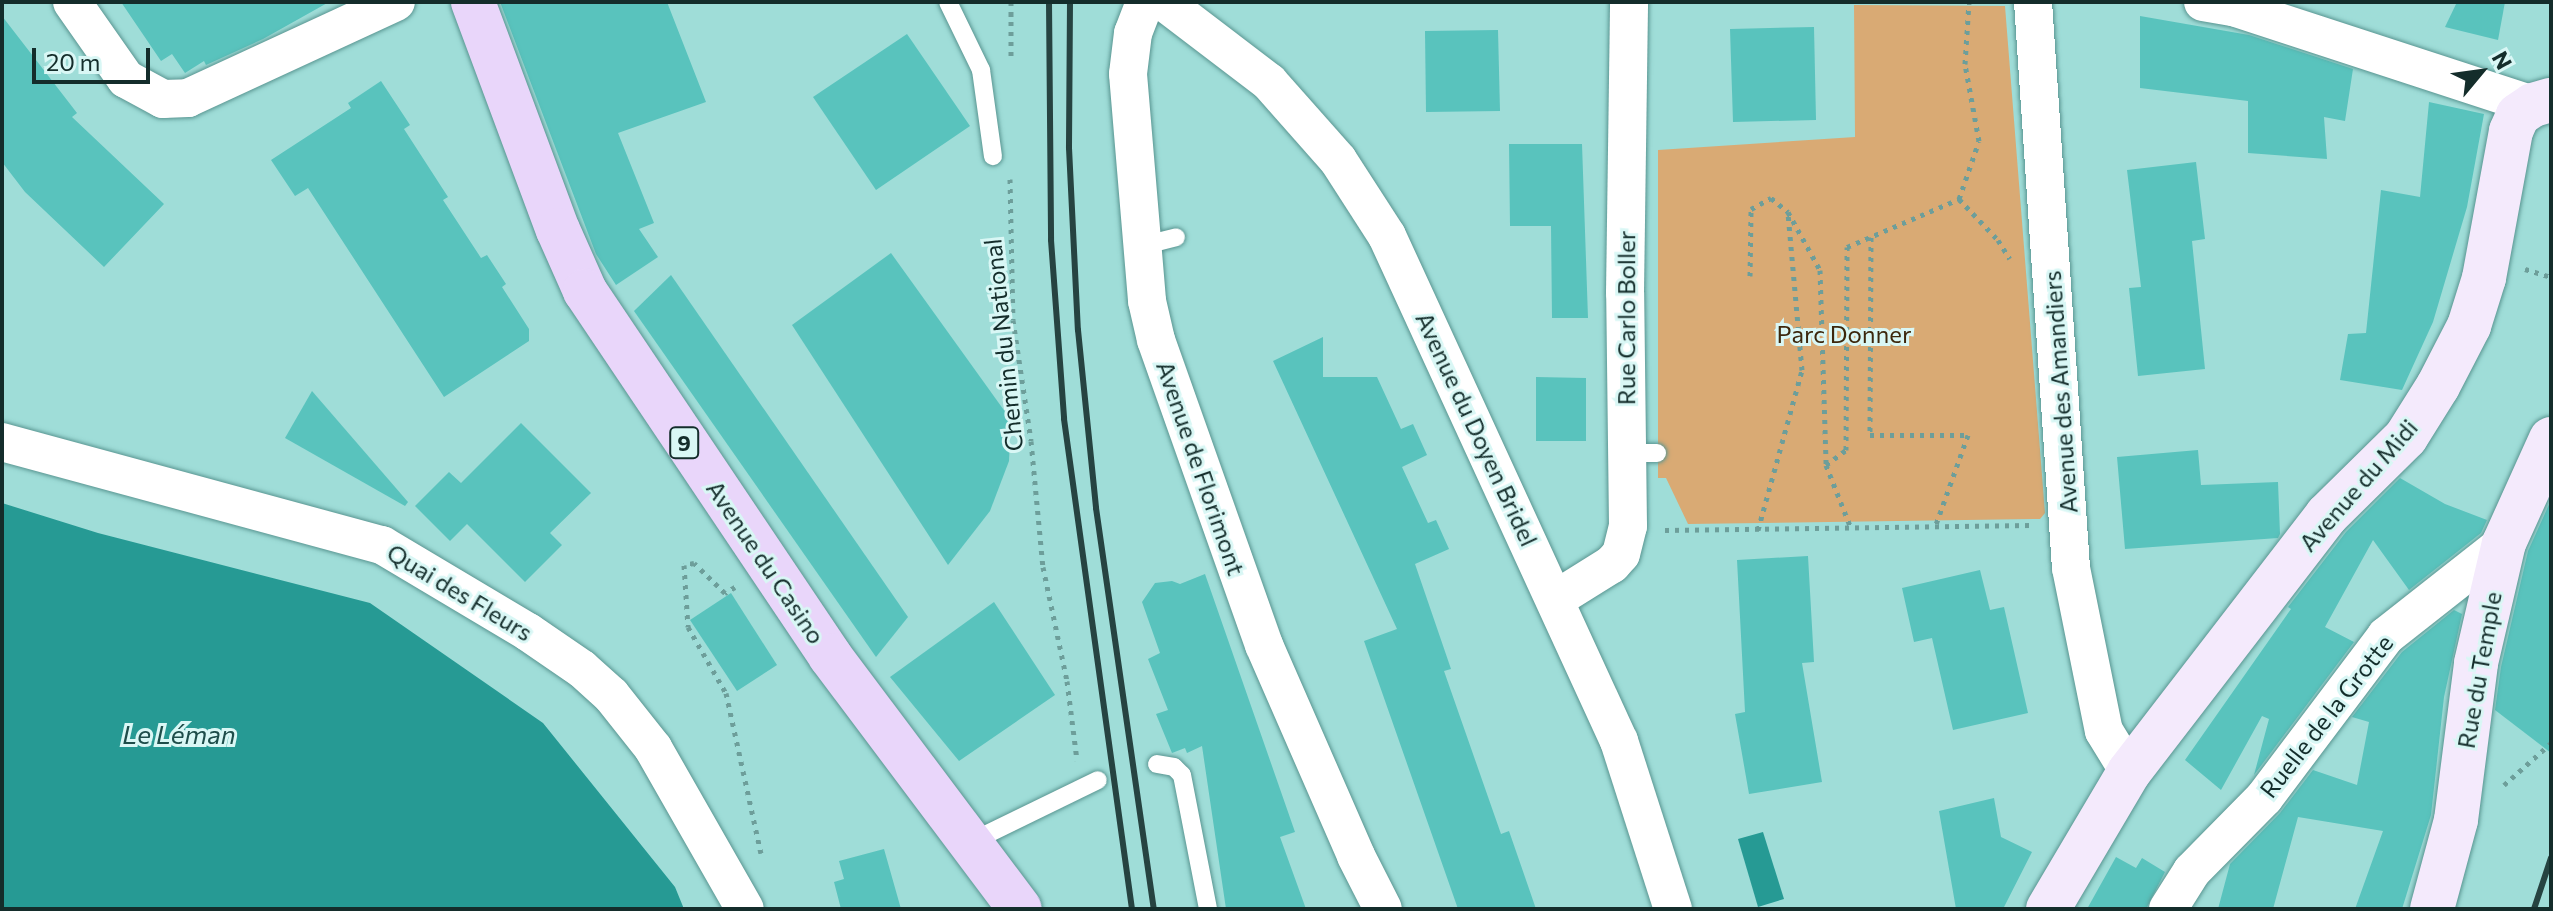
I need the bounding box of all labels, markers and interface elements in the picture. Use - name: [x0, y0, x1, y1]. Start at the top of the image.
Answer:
- scale bar: [36, 32, 154, 82]
- north arrow: [2441, 32, 2521, 112]
- text: N: [2487, 46, 2518, 74]
- text: 20 m: [46, 47, 100, 76]
- street label: Rue Carlo Boller: [1612, 231, 1640, 405]
- street label: Chemin du National: [978, 237, 1028, 453]
- street label: Avenue des Amandiers: [2037, 270, 2083, 514]
- street label: Avenue du Doyen Bridel: [1410, 307, 1544, 551]
- park label: Parc Donner: [1776, 320, 1912, 348]
- street label: Avenue de Florimont: [1151, 357, 1251, 579]
- street label: Avenue du Midi: [2293, 413, 2423, 557]
- road number: 9: [668, 425, 700, 461]
- street label: Avenue du Casino: [701, 475, 831, 649]
- street label: Quai des Fleurs: [382, 537, 538, 647]
- street label: Rue du Temple: [2451, 589, 2507, 751]
- street label: Ruelle de la Grotte: [2253, 629, 2399, 803]
- water label: Le Léman: [122, 718, 236, 750]

